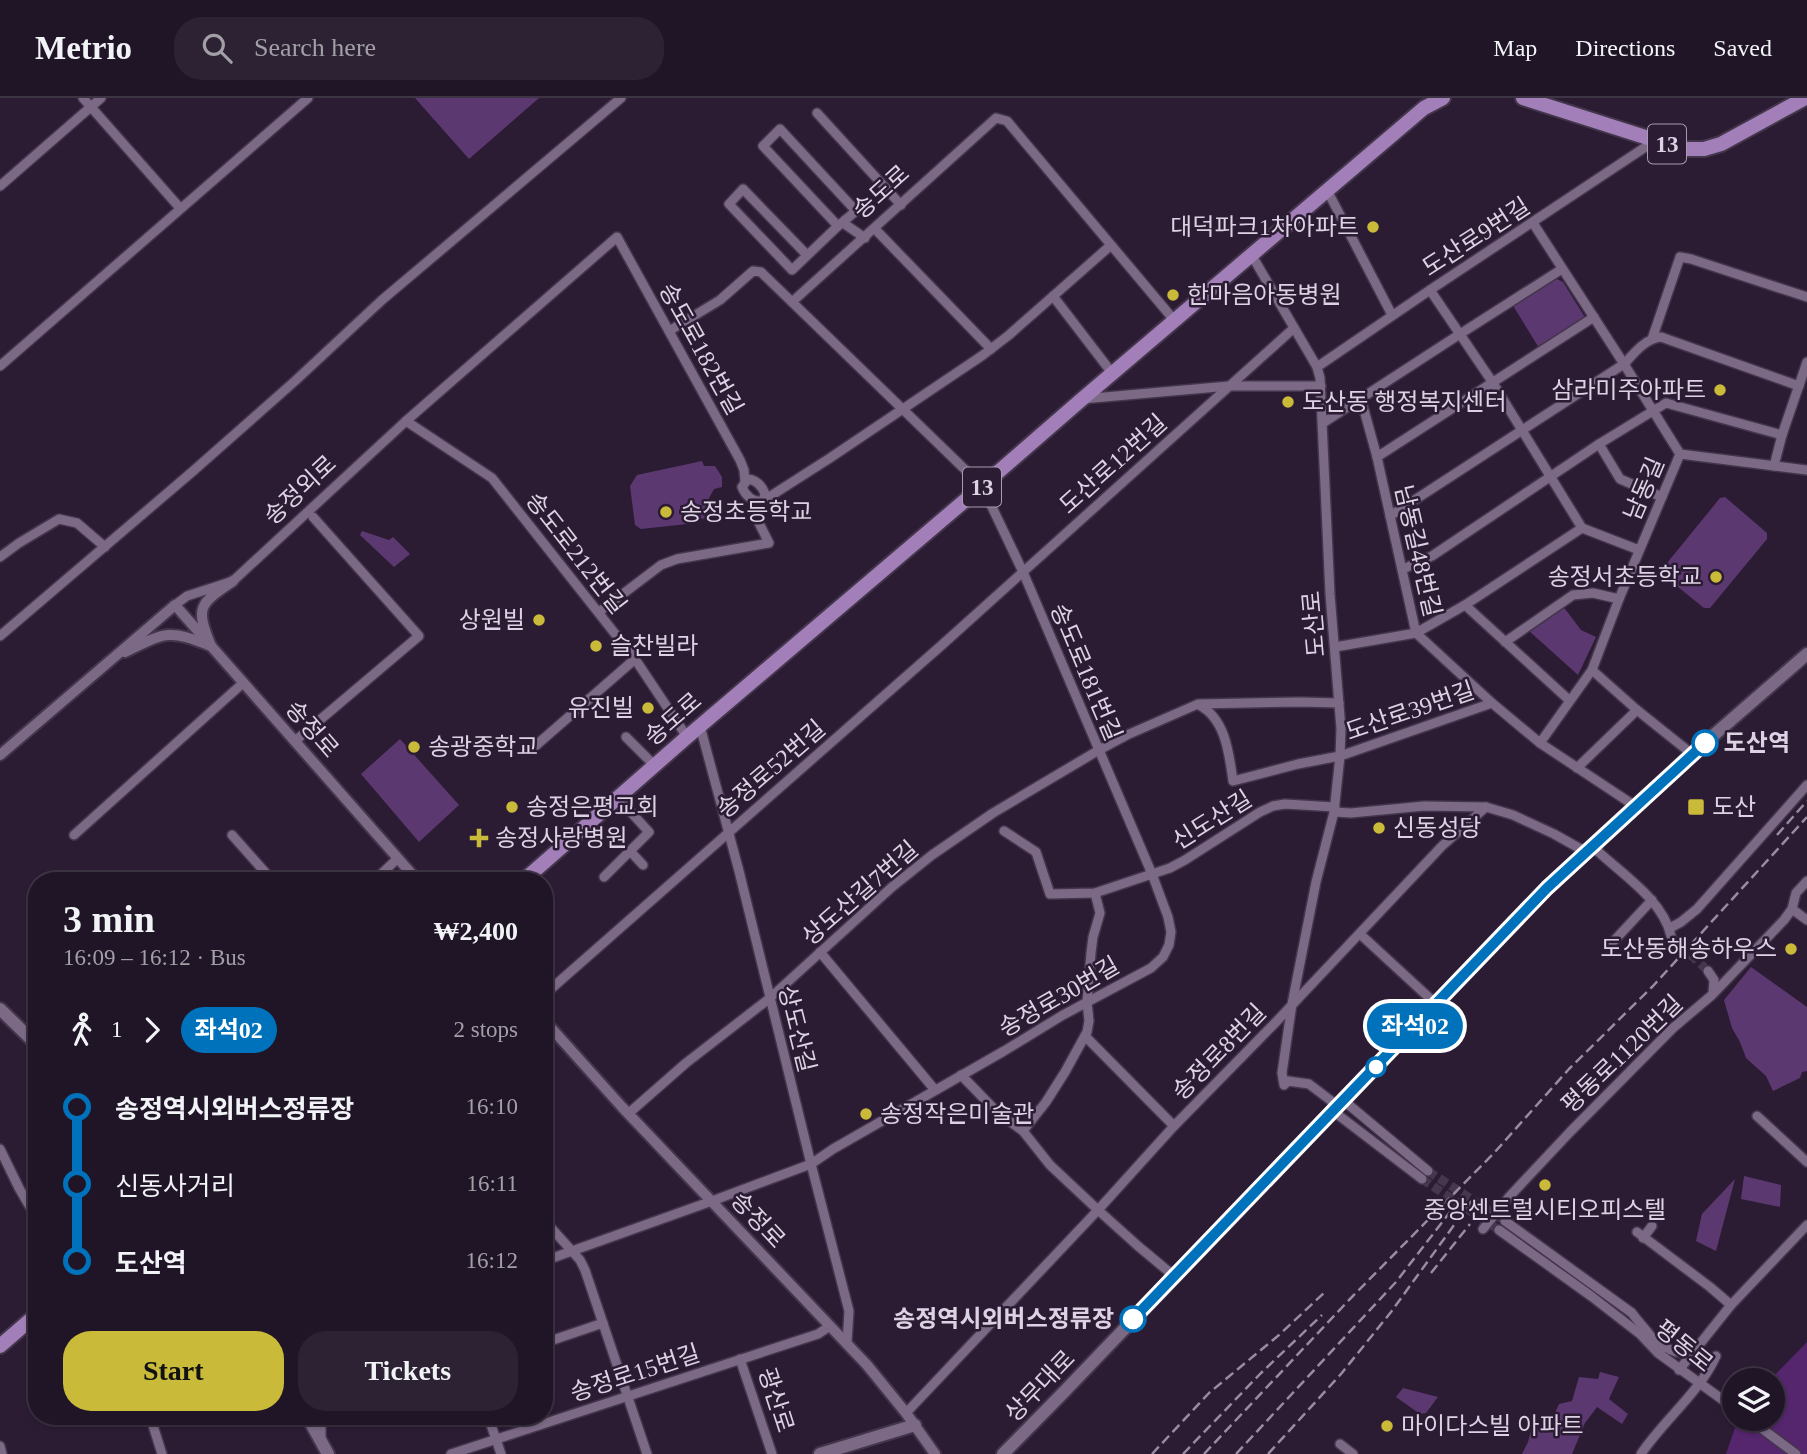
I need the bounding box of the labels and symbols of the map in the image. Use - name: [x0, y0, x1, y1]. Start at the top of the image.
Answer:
- road number: 13: [1648, 124, 1686, 164]
- street label: 송도로: [848, 160, 914, 224]
- street label: 도산로9번길: [1418, 193, 1534, 281]
- place label: 대덕파크1차아파트: [1170, 214, 1359, 240]
- marker: 대덕파크1차아파트: [1365, 219, 1381, 235]
- street label: 송도로182번길: [654, 279, 748, 419]
- place label: 한마음아동병원: [1187, 282, 1342, 308]
- marker: 한마음아동병원: [1165, 287, 1181, 303]
- place label: 삼라미주아파트: [1551, 377, 1706, 403]
- marker: 삼라미주아파트: [1712, 382, 1728, 398]
- place label: 도산동 행정복지센터: [1302, 389, 1507, 415]
- marker: 도산동 행정복지센터: [1280, 394, 1296, 410]
- street label: 도산로12번길: [1054, 409, 1172, 519]
- street label: 송정외로: [259, 450, 341, 530]
- street label: 남동길: [1619, 453, 1669, 525]
- road number: 13: [963, 468, 1001, 506]
- street label: 남동길48번길: [1390, 483, 1446, 619]
- street label: 송도로212번길: [521, 487, 631, 619]
- place label: 송정초등학교: [680, 499, 812, 525]
- marker: 송정초등학교: [658, 504, 674, 520]
- place label: 송정서초등학교: [1547, 564, 1702, 590]
- marker: 송정서초등학교: [1708, 569, 1724, 585]
- street label: 도산로: [1298, 590, 1330, 658]
- street label: 송도로181번길: [1045, 600, 1127, 744]
- place label: 상원빌: [459, 607, 525, 633]
- marker: 상원빌: [531, 612, 547, 628]
- place label: 슬찬빌라: [610, 633, 698, 659]
- marker: 슬찬빌라: [588, 638, 604, 654]
- street label: 도산로39번길: [1342, 677, 1478, 745]
- street label: 송도로: [639, 687, 707, 751]
- street label: 송정로: [280, 695, 344, 763]
- place label: 유진빌: [568, 695, 634, 721]
- marker: 유진빌: [640, 700, 656, 716]
- street label: 송정로52번길: [712, 715, 830, 823]
- marker: 도산역: [1692, 730, 1718, 756]
- place label: 도산역: [1724, 730, 1790, 756]
- place label: 송광중학교: [428, 734, 538, 760]
- marker: 송광중학교: [406, 739, 422, 755]
- street label: 신도산길: [1168, 786, 1256, 854]
- place label: 송정은평교회: [526, 794, 658, 820]
- place label: 도산: [1712, 794, 1756, 820]
- marker: 도산: [1686, 797, 1706, 817]
- marker: 송정은평교회: [504, 799, 520, 815]
- place label: 신동성당: [1393, 815, 1481, 841]
- marker: 신동성당: [1371, 820, 1387, 836]
- place label: 송정사랑병원: [495, 825, 627, 851]
- marker: 송정사랑병원: [469, 828, 489, 848]
- street label: 상도산길7번길: [797, 836, 923, 950]
- place label: 도산동해송하우스: [1600, 936, 1777, 962]
- marker: 도산동해송하우스: [1783, 941, 1799, 957]
- street label: 송정로30번길: [994, 952, 1124, 1042]
- street label: 상도산길: [774, 983, 820, 1075]
- street label: 평동로1120번길: [1556, 990, 1688, 1118]
- street label: 송정로8번길: [1167, 999, 1271, 1105]
- line badge: 좌석02: [1366, 1003, 1464, 1049]
- unlabelled marker: [1366, 1057, 1386, 1077]
- place label: 송정작은미술관: [880, 1101, 1035, 1127]
- marker: 송정작은미술관: [858, 1106, 874, 1122]
- marker: 중앙센트럴시티오피스텔: [1537, 1177, 1553, 1193]
- street label: 송정로: [726, 1187, 790, 1253]
- place label: 중앙센트럴시티오피스텔: [1424, 1197, 1666, 1223]
- place label: 송정역시외버스정류장: [893, 1306, 1114, 1332]
- marker: 송정역시외버스정류장: [1120, 1306, 1146, 1332]
- street label: 평동로: [1650, 1315, 1718, 1377]
- street label: 송정로15번길: [567, 1340, 703, 1406]
- street label: 상무대로: [1000, 1345, 1080, 1427]
- street label: 광산로: [753, 1364, 799, 1436]
- place label: 마이다스빌 아파트: [1401, 1413, 1584, 1439]
- marker: 마이다스빌 아파트: [1379, 1418, 1395, 1434]

